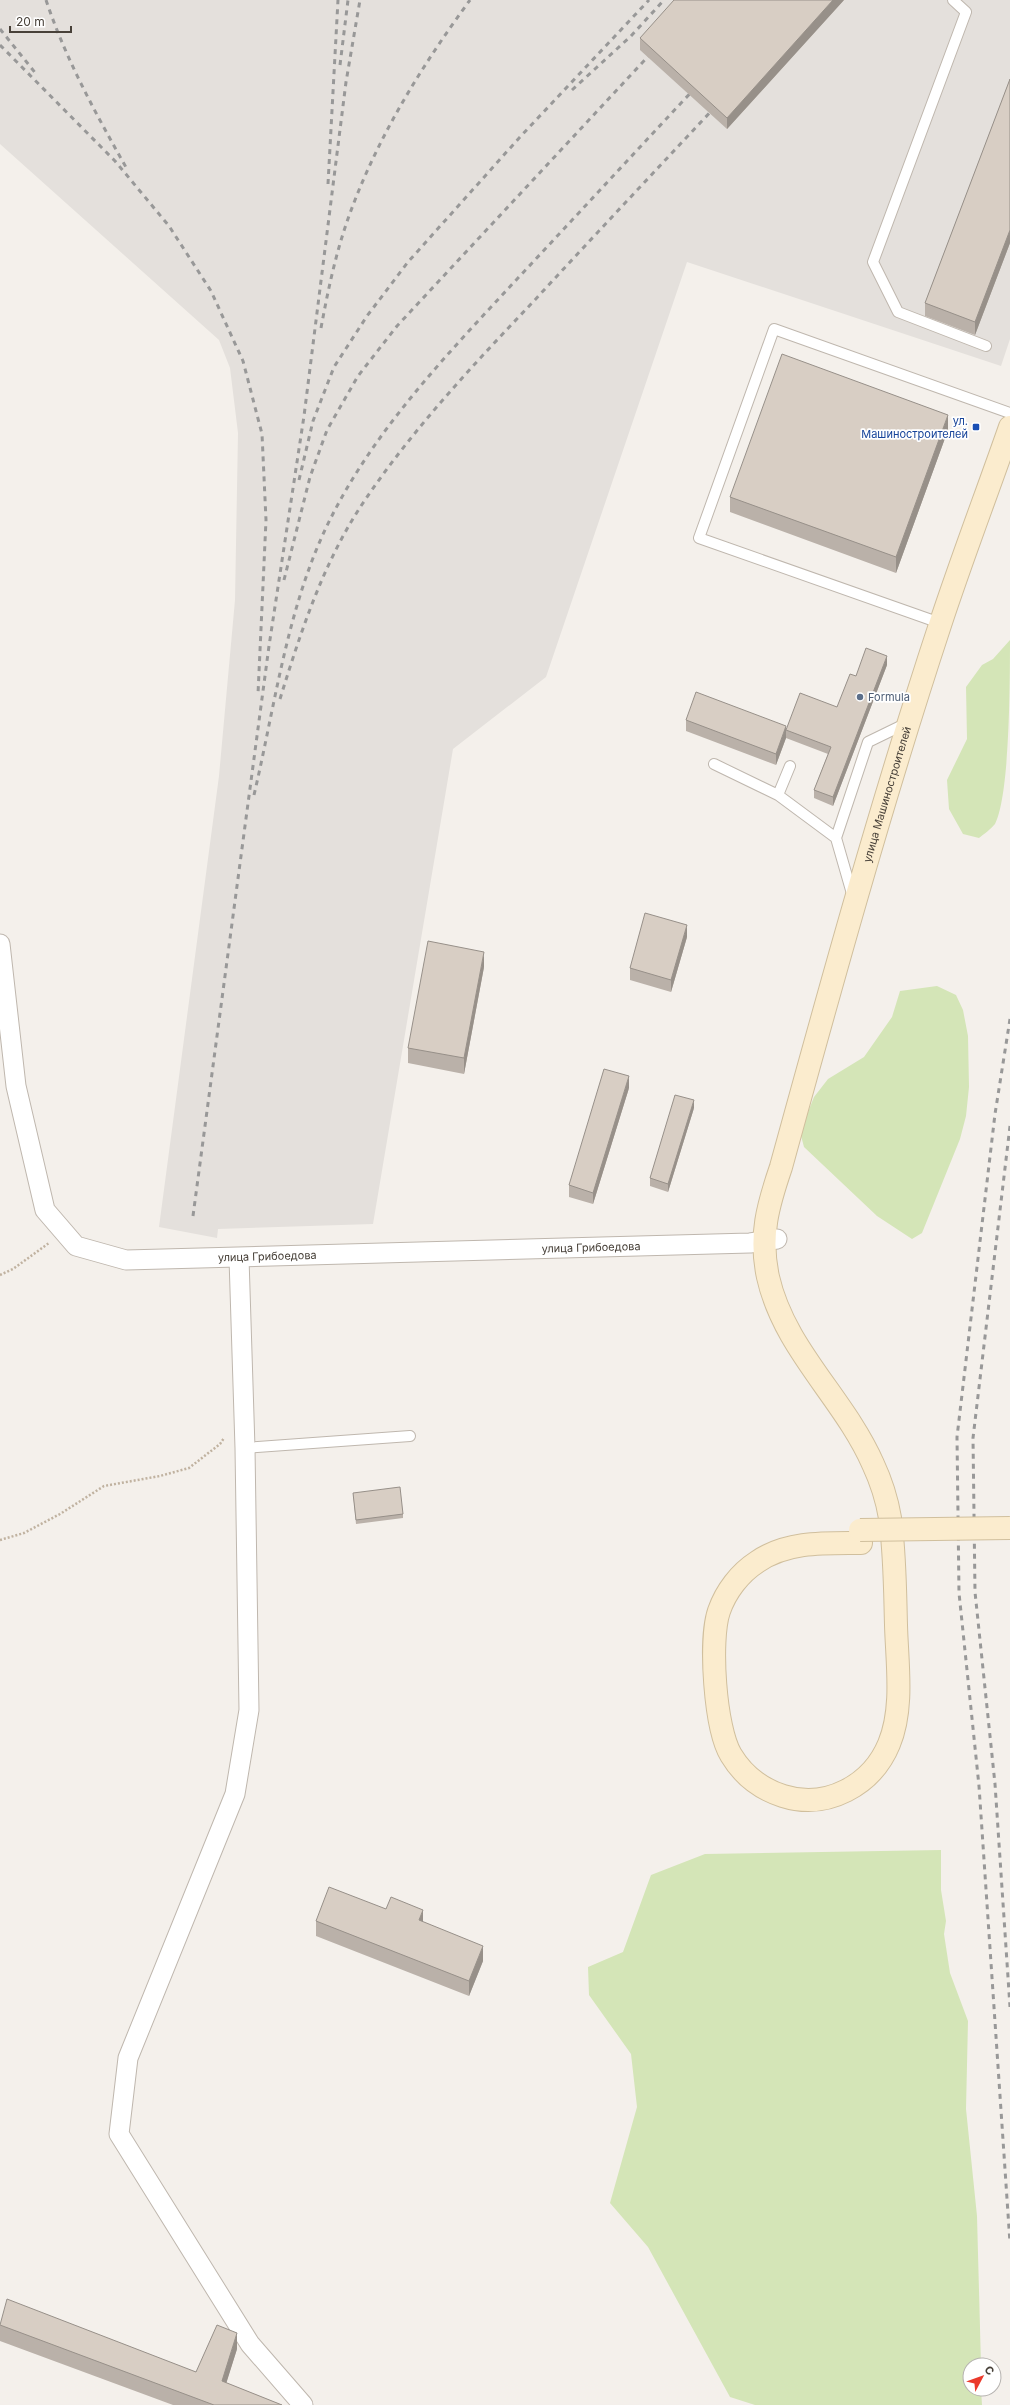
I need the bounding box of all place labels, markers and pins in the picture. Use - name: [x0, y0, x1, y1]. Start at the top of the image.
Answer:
- place label: ул. Машиностроителей: [861, 414, 968, 441]
- marker: ул. Машиностроителей: [971, 422, 981, 432]
- place label: Formula: [868, 690, 910, 704]
- marker: Formula: [855, 692, 865, 702]

